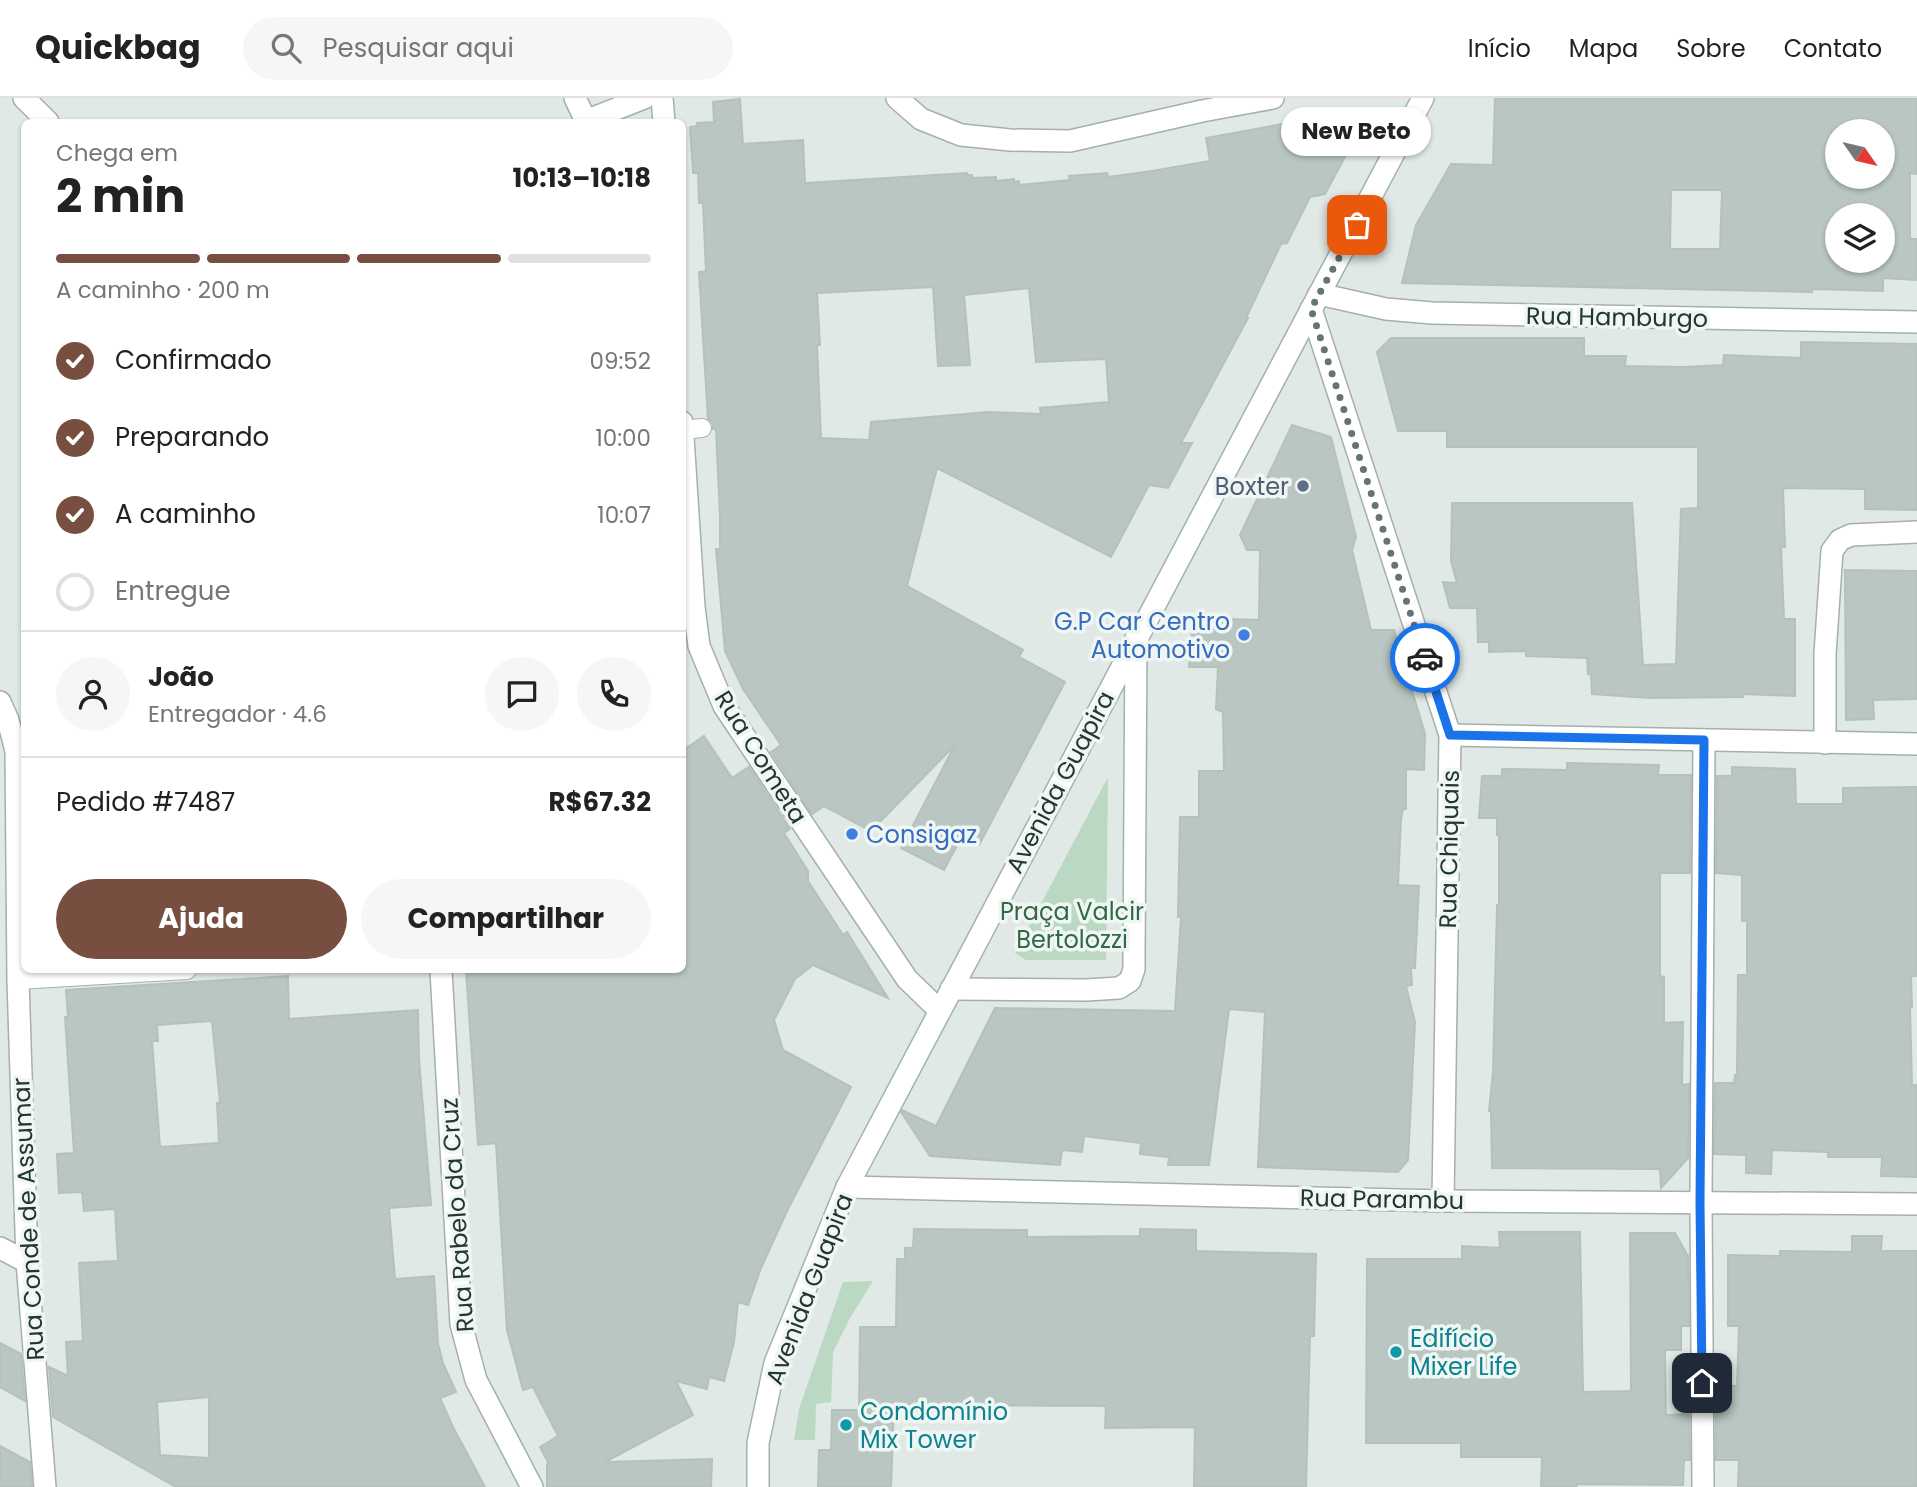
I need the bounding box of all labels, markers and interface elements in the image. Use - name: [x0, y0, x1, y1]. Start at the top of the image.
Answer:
- search box: [243, 17, 733, 80]
- text: Quickbag: [35, 24, 201, 71]
- icon: search: [267, 29, 305, 67]
- text: Pesquisar aqui: [323, 30, 514, 66]
- text: Início: [1468, 32, 1531, 65]
- text: Mapa: [1569, 32, 1638, 65]
- text: Sobre: [1676, 32, 1746, 65]
- text: Contato: [1784, 32, 1882, 65]
- callout: New Beto: [1282, 106, 1432, 155]
- text: New Beto: [1301, 115, 1411, 147]
- north arrow: [1825, 119, 1895, 189]
- map controls: [1825, 119, 1895, 273]
- text: Chega em: [56, 137, 178, 169]
- text: 10:13–10:18: [513, 160, 651, 196]
- text: 2 min: [56, 164, 185, 228]
- pin: [1327, 195, 1387, 255]
- button: layers: [1825, 203, 1895, 273]
- icon: bag: [1338, 206, 1376, 244]
- text: A caminho · 200 m: [56, 274, 270, 306]
- street label: Rua Hamburgo: [1526, 299, 1708, 335]
- icon: check: [56, 342, 94, 380]
- text: Confirmado: [115, 342, 272, 378]
- text: 09:52: [589, 345, 651, 377]
- icon: check: [56, 419, 94, 457]
- text: Preparando: [115, 419, 269, 455]
- text: 10:00: [595, 422, 651, 454]
- place label: Boxter: [1215, 470, 1289, 503]
- marker: Boxter: [1295, 478, 1311, 494]
- icon: check: [56, 496, 94, 534]
- text: A caminho: [115, 496, 256, 532]
- text: 10:07: [597, 499, 651, 531]
- text: Entregue: [115, 573, 231, 609]
- place label: G.P Car Centro Automotivo: [1054, 605, 1230, 666]
- courier: [1390, 623, 1460, 693]
- marker: G.P Car Centro Automotivo: [1236, 627, 1252, 643]
- icon: car: [1406, 639, 1444, 677]
- button: person: [56, 657, 130, 731]
- button: chat: [485, 657, 559, 731]
- button: phone: [577, 657, 651, 731]
- text: João: [148, 659, 214, 695]
- street label: Rua Cometa: [707, 684, 815, 830]
- street label: Avenida Guapira: [998, 685, 1122, 879]
- text: Entregador · 4.6: [148, 698, 327, 730]
- street label: Rua Chiquais: [1431, 769, 1467, 929]
- text: Pedido #7487: [56, 784, 235, 820]
- text: R$67.32: [549, 784, 651, 820]
- place label: Consigaz: [866, 818, 977, 851]
- marker: Consigaz: [844, 826, 860, 842]
- button: Ajuda: [56, 879, 347, 959]
- button: Compartilhar: [361, 879, 651, 959]
- park label: Praça Valcir Bertolozzi: [1000, 895, 1144, 956]
- street label: Rua Conde de Assumar: [4, 1077, 52, 1361]
- street label: Rua Rabelo da Cruz: [432, 1097, 482, 1333]
- street label: Rua Parambu: [1300, 1181, 1464, 1217]
- street label: Avenida Guapira: [757, 1189, 861, 1389]
- place label: Edifício Mixer Life: [1410, 1322, 1517, 1383]
- marker: Edifício Mixer Life: [1388, 1344, 1404, 1360]
- pin: [1672, 1353, 1732, 1413]
- icon: home: [1683, 1364, 1721, 1402]
- place label: Condomínio Mix Tower: [860, 1395, 1008, 1456]
- marker: Condomínio Mix Tower: [838, 1417, 854, 1433]

